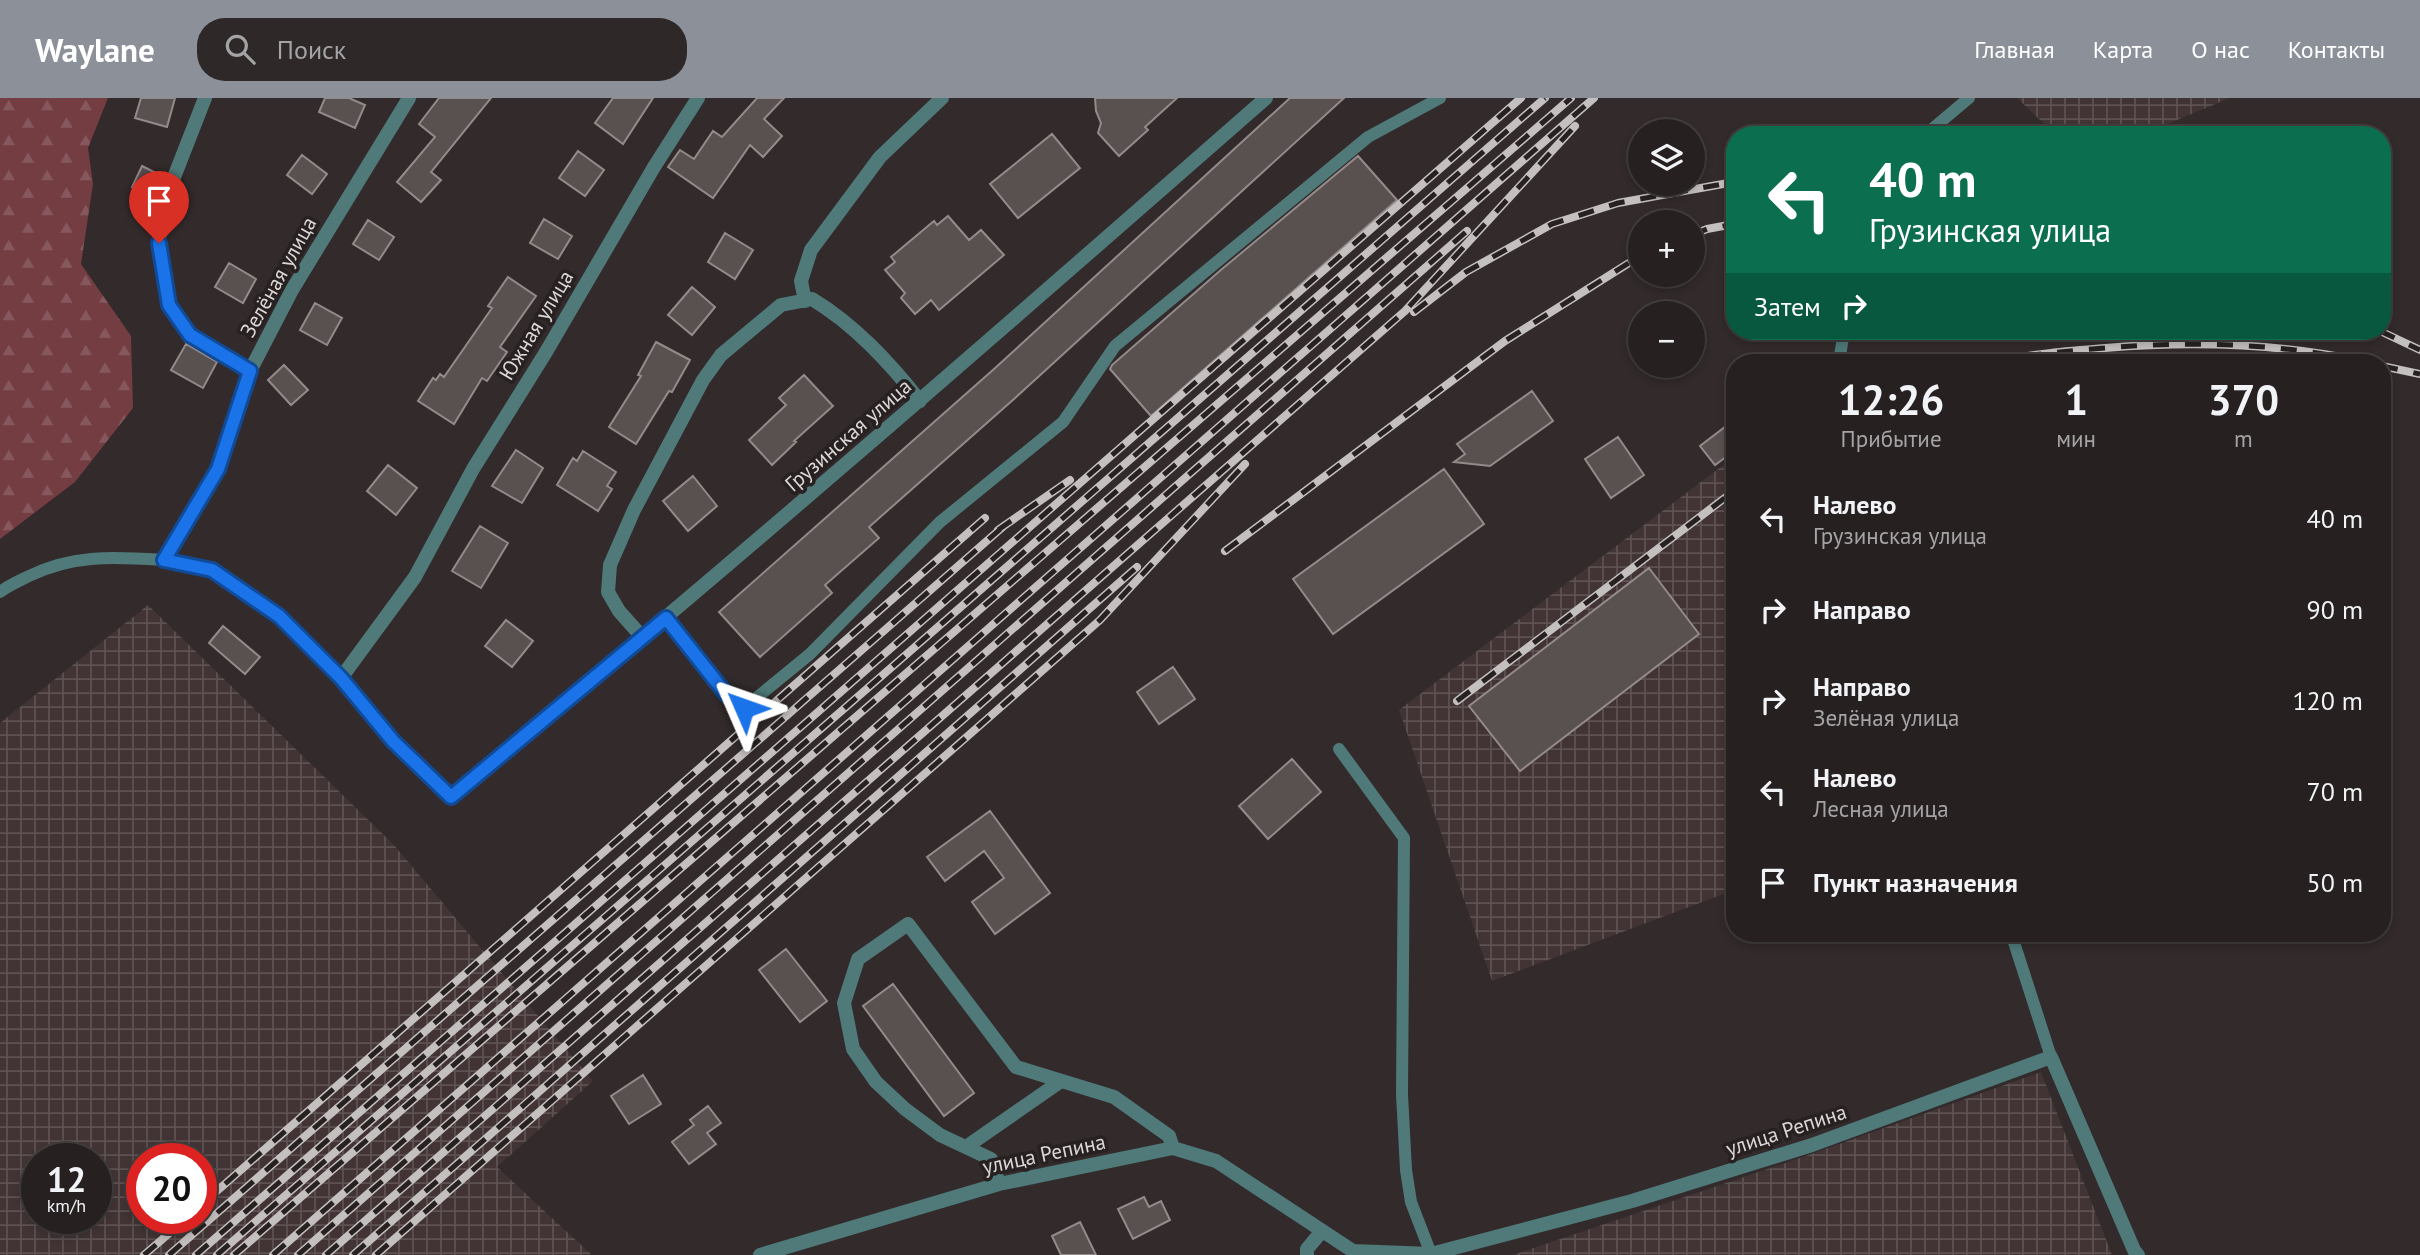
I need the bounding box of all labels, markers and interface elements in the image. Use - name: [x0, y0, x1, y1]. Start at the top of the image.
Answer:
- search box: [197, 18, 687, 81]
- text: Waylane: [35, 28, 155, 71]
- icon: search: [221, 30, 259, 68]
- text: Поиск: [277, 33, 346, 66]
- text: Главная: [1974, 34, 2055, 65]
- text: Карта: [2093, 34, 2153, 65]
- text: О нас: [2191, 34, 2250, 65]
- text: Контакты: [2288, 34, 2385, 65]
- map controls: [1628, 119, 1705, 378]
- button: layers: [1628, 119, 1705, 196]
- text: 40 m: [1869, 147, 1976, 211]
- icon: left: [1754, 154, 1845, 245]
- pin: [129, 171, 189, 243]
- icon: arrive: [140, 182, 178, 220]
- text: Грузинская улица: [1869, 209, 2111, 251]
- button: +: [1628, 210, 1705, 287]
- street label: Зелёная улица: [234, 212, 322, 342]
- street label: Южная улица: [493, 265, 579, 385]
- icon: right: [1835, 287, 1873, 325]
- text: Затем: [1754, 290, 1821, 323]
- button: −: [1628, 301, 1705, 378]
- text: 12:26: [1838, 372, 1944, 427]
- text: 1: [2064, 372, 2088, 427]
- text: 370: [2208, 372, 2279, 427]
- street label: Грузинская улица: [779, 373, 917, 497]
- text: Прибытие: [1841, 424, 1942, 453]
- text: мин: [2056, 424, 2096, 453]
- text: m: [2234, 424, 2253, 453]
- text: Налево: [1813, 488, 1897, 521]
- icon: left: [1754, 500, 1792, 538]
- text: 40 m: [2307, 502, 2363, 535]
- text: Грузинская улица: [1813, 521, 1987, 550]
- icon: right: [1754, 591, 1792, 629]
- text: Направо: [1813, 593, 1911, 626]
- text: 90 m: [2307, 593, 2363, 626]
- text: Направо: [1813, 670, 1911, 703]
- position arrow: [707, 671, 781, 745]
- icon: right: [1754, 682, 1792, 720]
- text: 120 m: [2292, 684, 2363, 717]
- text: Зелёная улица: [1813, 703, 1959, 732]
- text: Налево: [1813, 761, 1897, 794]
- icon: left: [1754, 773, 1792, 811]
- text: 70 m: [2307, 775, 2363, 808]
- text: Лесная улица: [1813, 794, 1949, 823]
- icon: arrive: [1754, 864, 1792, 902]
- text: Пункт назначения: [1813, 866, 2018, 899]
- text: 50 m: [2307, 866, 2363, 899]
- street label: улица Репина: [1722, 1098, 1850, 1162]
- street label: улица Репина: [980, 1128, 1108, 1180]
- speed limit sign: 20: [126, 1143, 217, 1234]
- text: 12: [47, 1156, 86, 1202]
- text: km/h: [47, 1194, 86, 1217]

